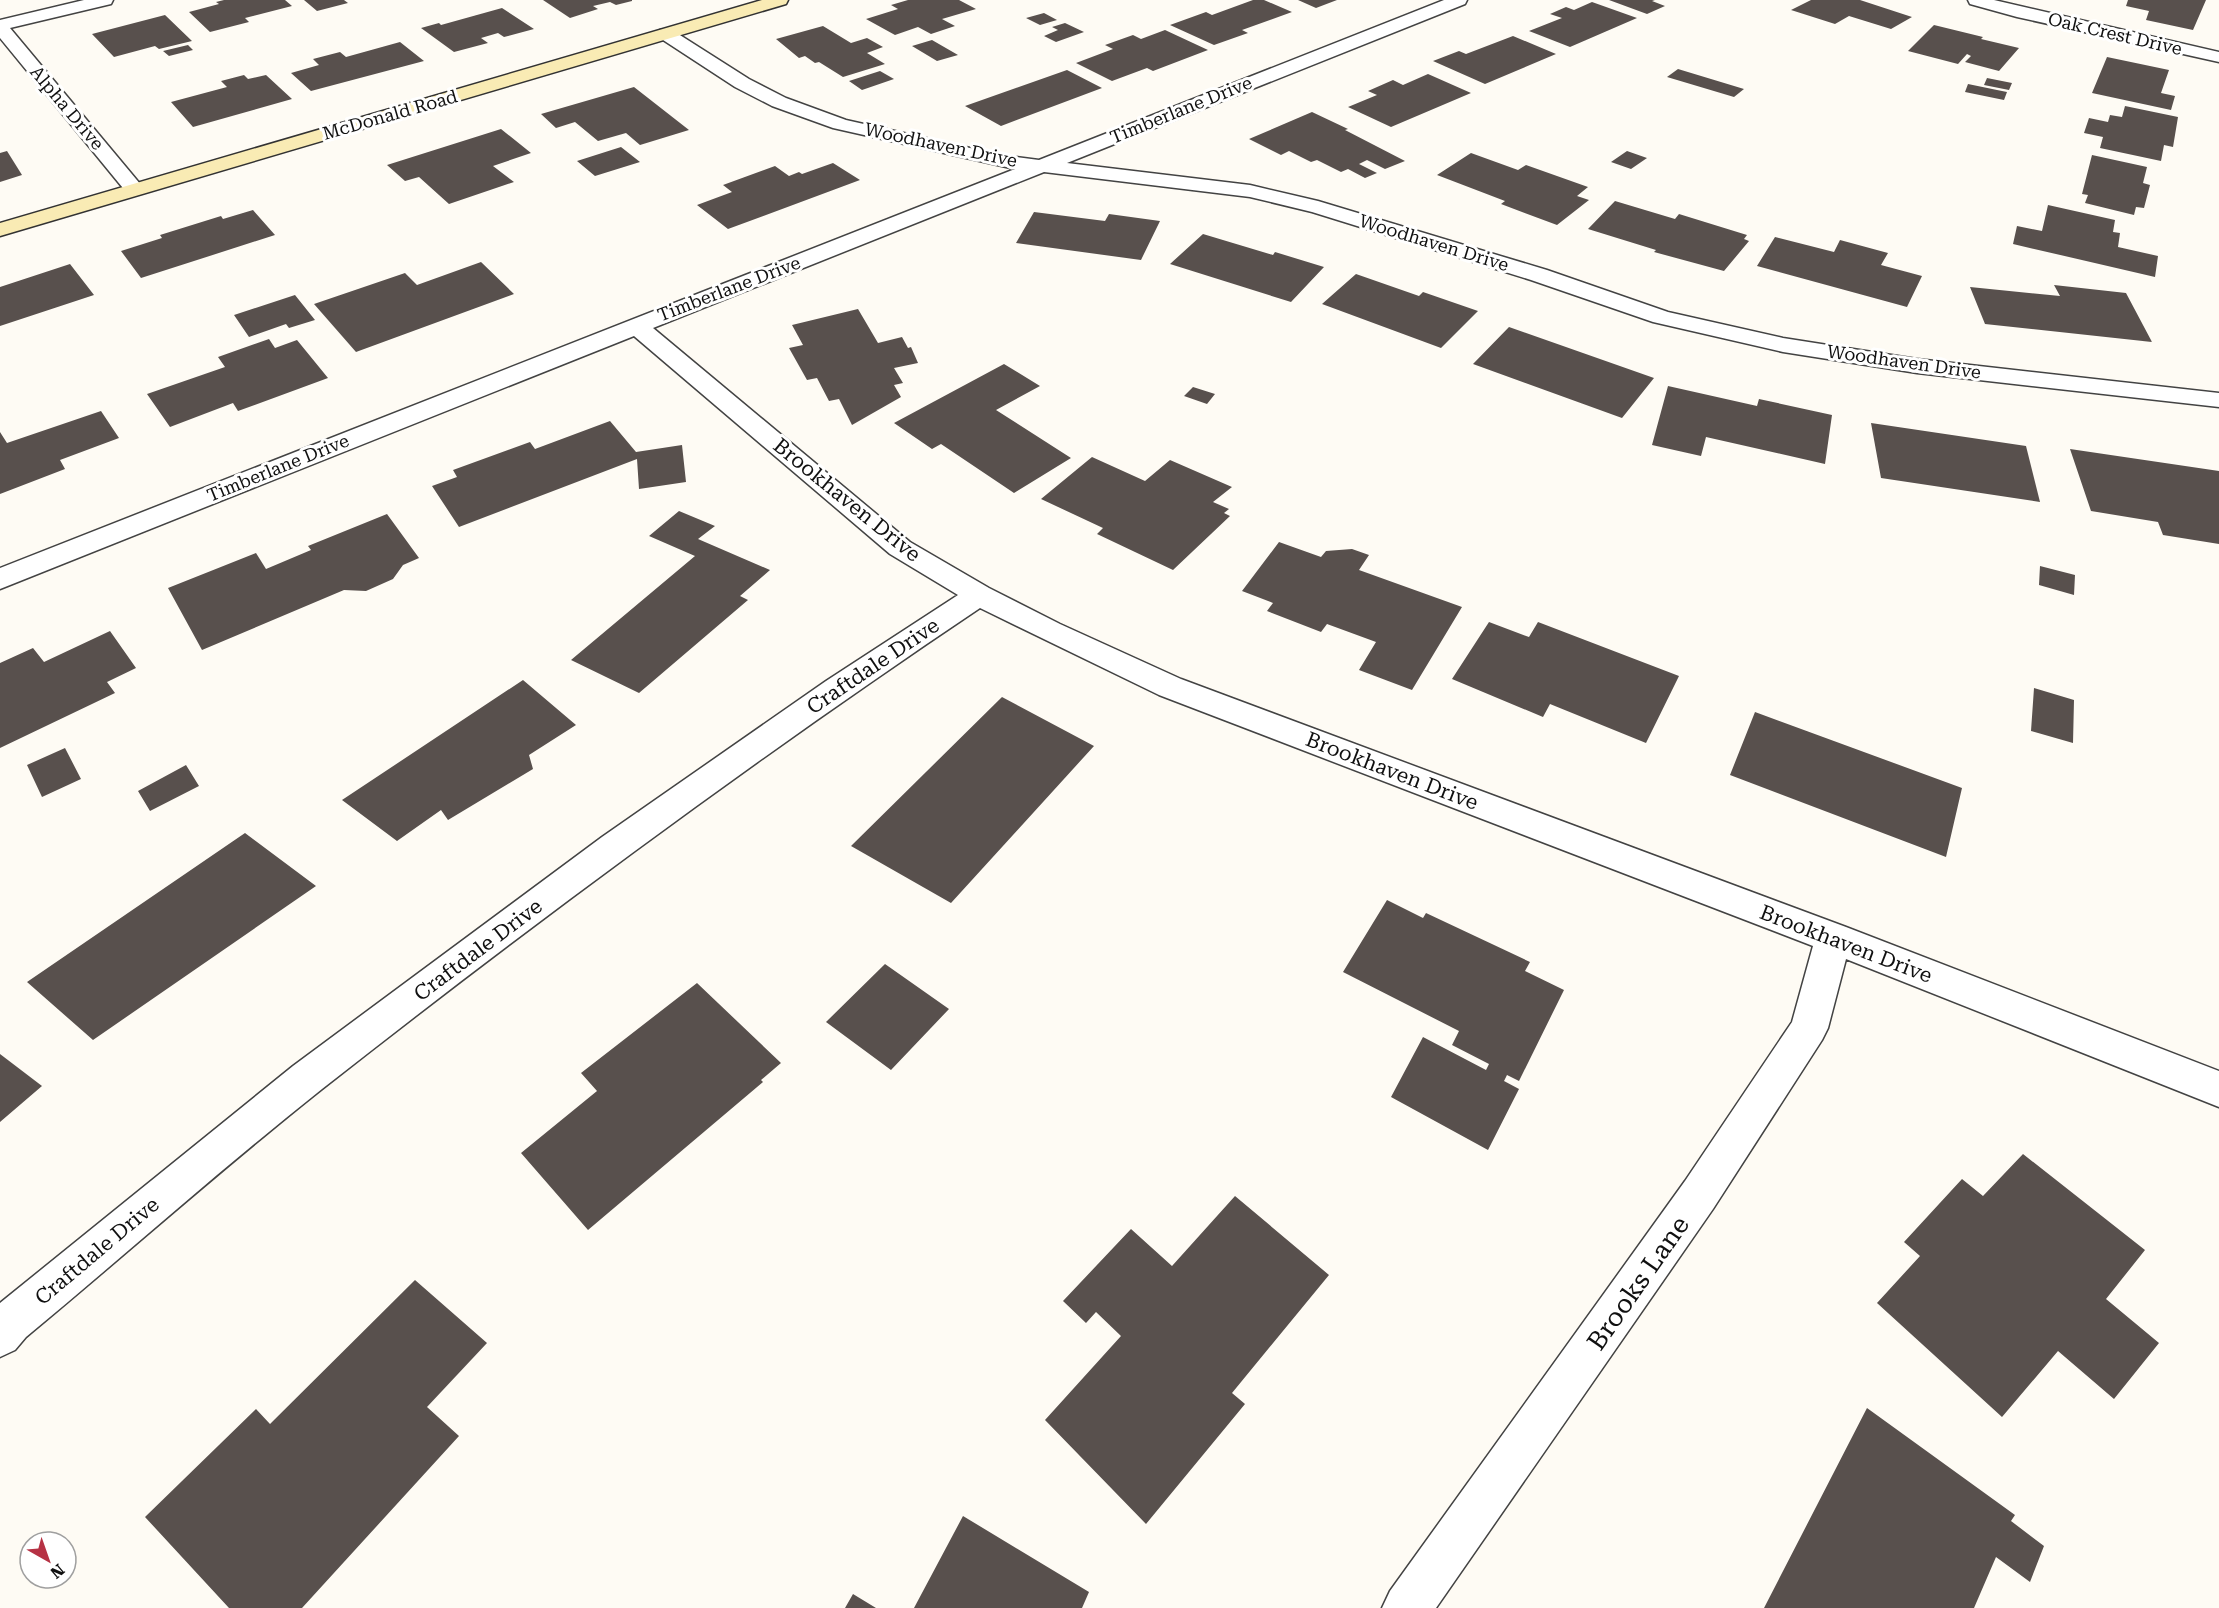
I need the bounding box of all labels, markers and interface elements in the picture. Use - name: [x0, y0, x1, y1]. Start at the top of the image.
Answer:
- street label: Oak Crest Drive: [2046, 8, 2184, 59]
- street label: Alpha Drive: [26, 61, 109, 154]
- street label: Timberlane Drive: [1107, 71, 1255, 148]
- street label: McDonald Road: [320, 85, 460, 144]
- street label: Woodhaven Drive: [863, 118, 1019, 171]
- street label: Woodhaven Drive: [1357, 210, 1512, 275]
- street label: Timberlane Drive: [654, 252, 803, 325]
- street label: Woodhaven Drive: [1826, 340, 1982, 383]
- street label: Timberlane Drive: [204, 429, 352, 506]
- street label: Brookhaven Drive: [769, 433, 925, 567]
- street label: Craftdale Drive: [802, 613, 944, 719]
- street label: Brookhaven Drive: [1303, 727, 1481, 815]
- street label: Craftdale Drive: [409, 894, 547, 1006]
- street label: Brookhaven Drive: [1757, 900, 1935, 988]
- street label: Craftdale Drive: [30, 1192, 164, 1310]
- street label: Brooks Lane: [1581, 1210, 1695, 1356]
- north arrow: [18, 1530, 78, 1590]
- text: N: [46, 1560, 68, 1582]

